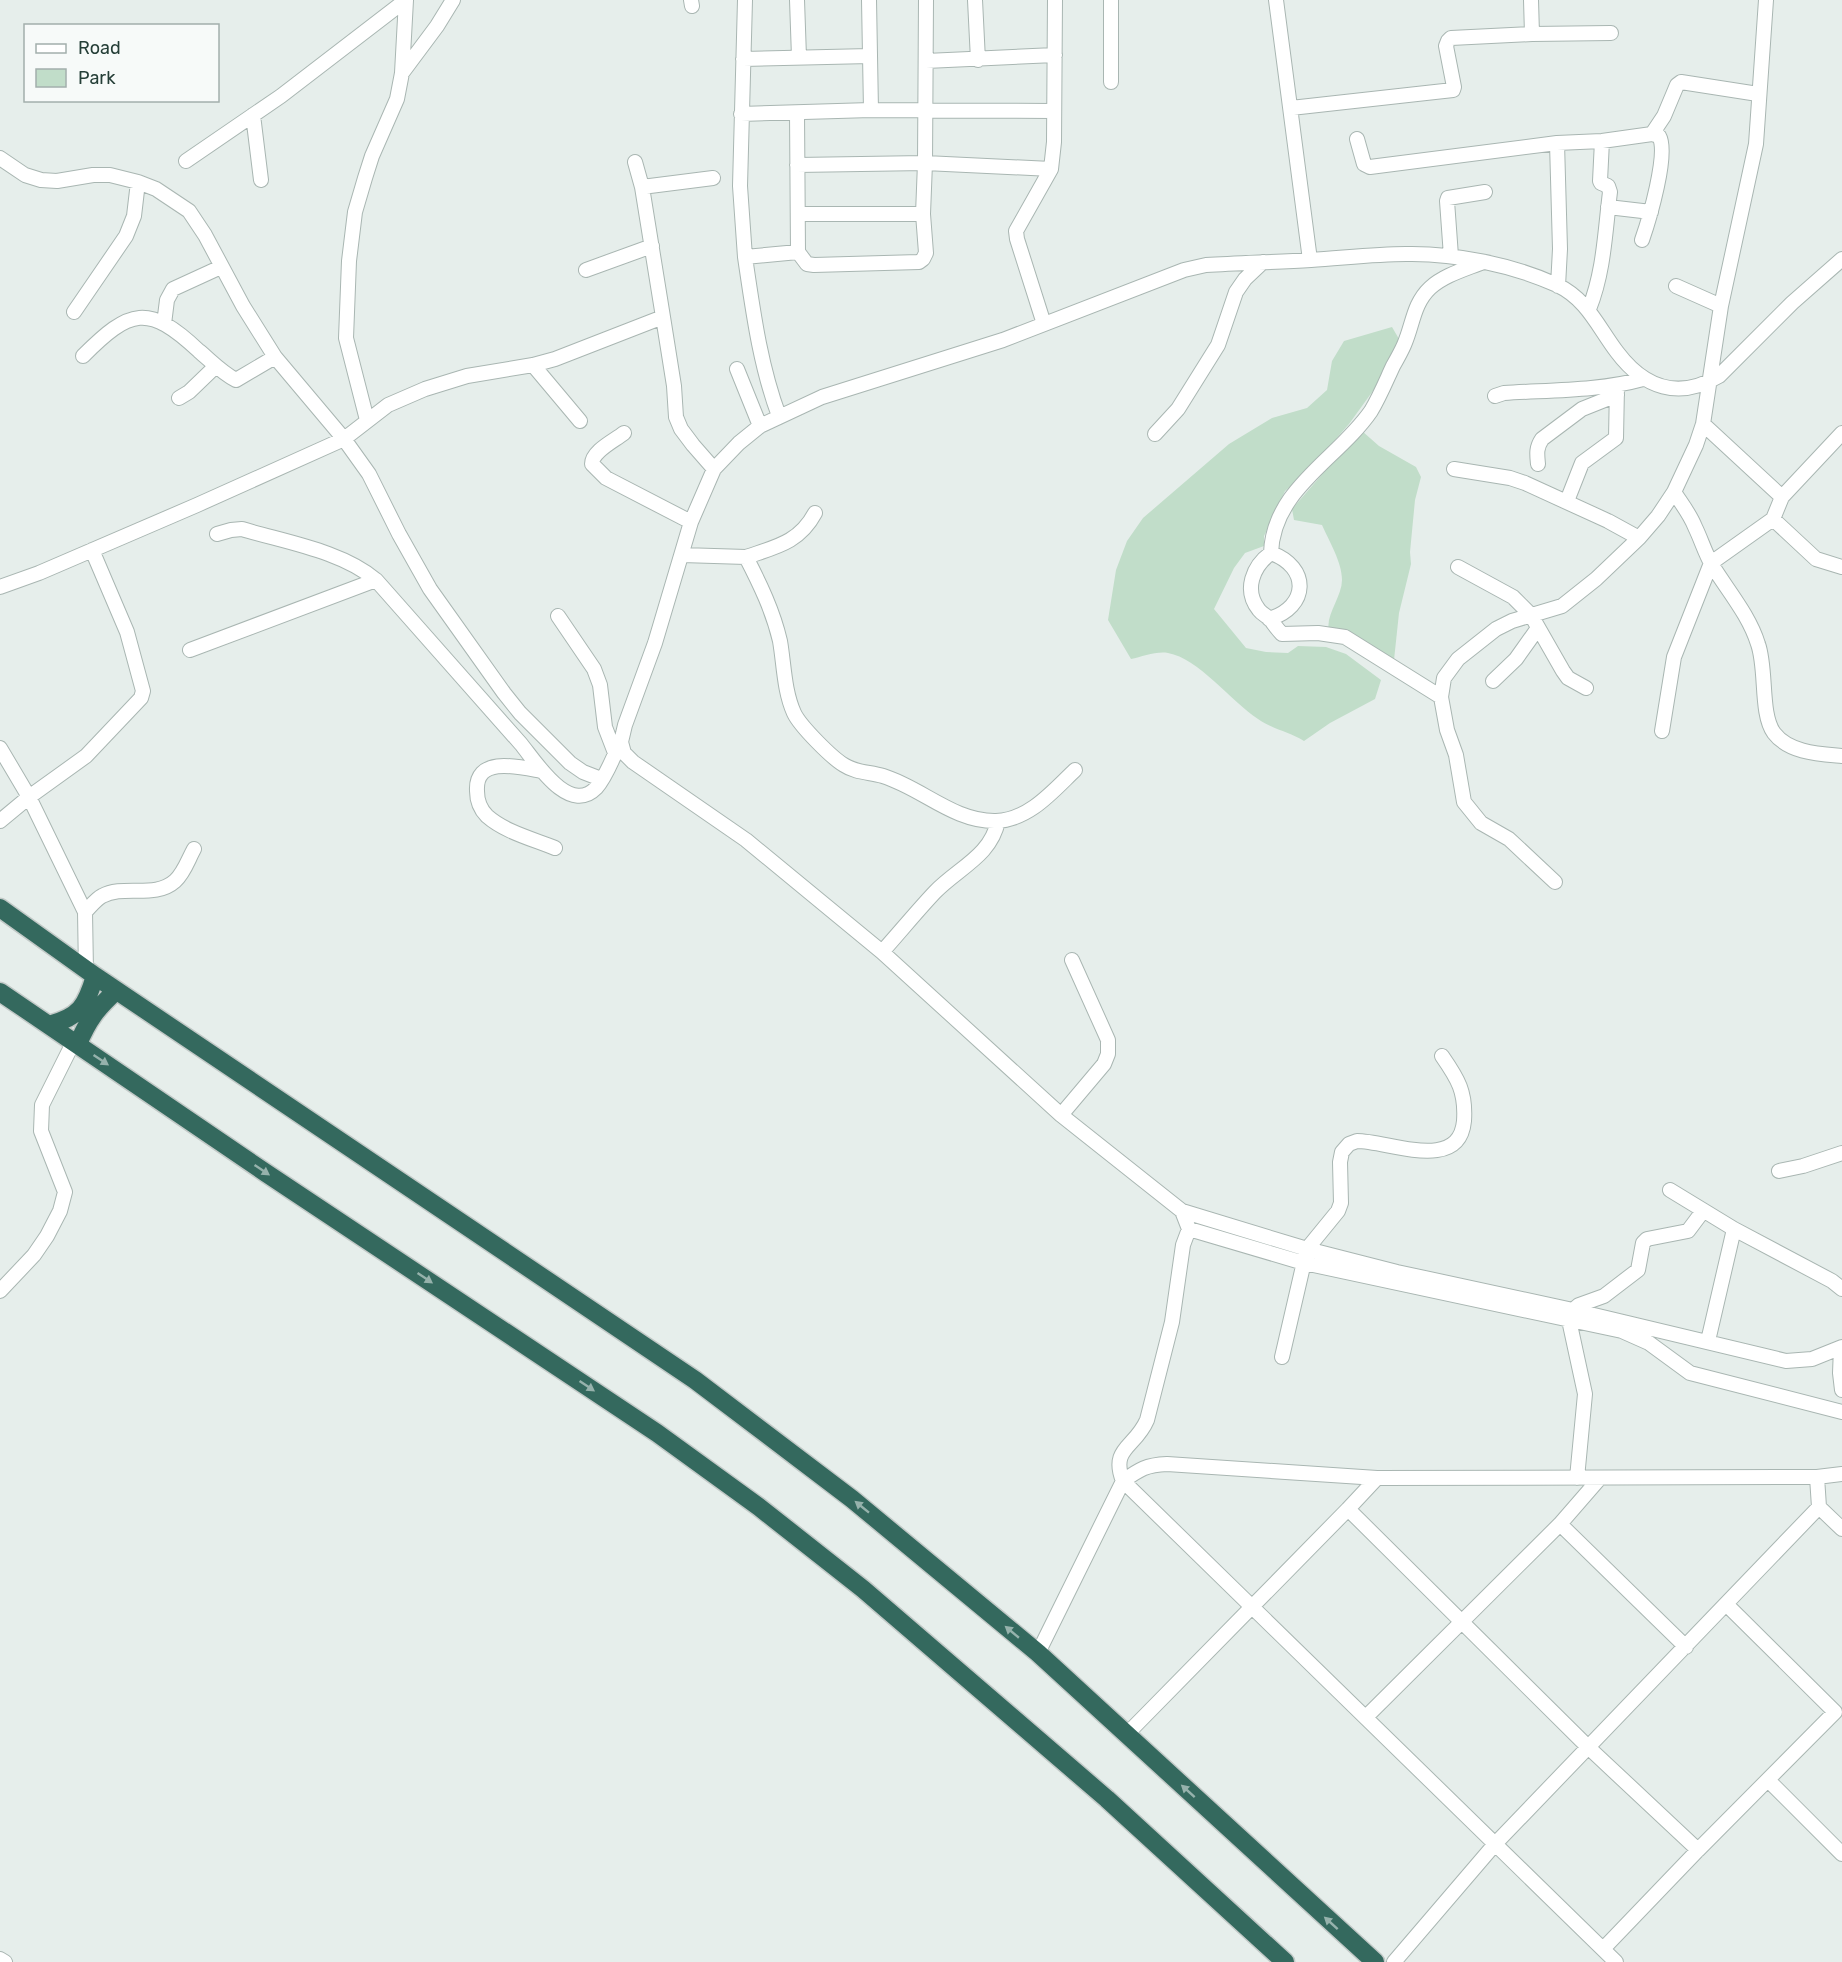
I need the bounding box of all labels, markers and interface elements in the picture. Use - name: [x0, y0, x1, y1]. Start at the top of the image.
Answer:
- legend: [24, 24, 219, 102]
- text: Road: [78, 37, 121, 59]
- text: Park: [78, 67, 116, 89]
- one-way arrow: [93, 1054, 109, 1065]
- one-way arrow: [254, 1164, 270, 1175]
- one-way arrow: [416, 1272, 433, 1283]
- one-way arrow: [579, 1380, 595, 1391]
- one-way arrow: [854, 1501, 870, 1514]
- one-way arrow: [1004, 1625, 1020, 1638]
- one-way arrow: [1180, 1784, 1195, 1798]
- one-way arrow: [1325, 1916, 1339, 1930]

